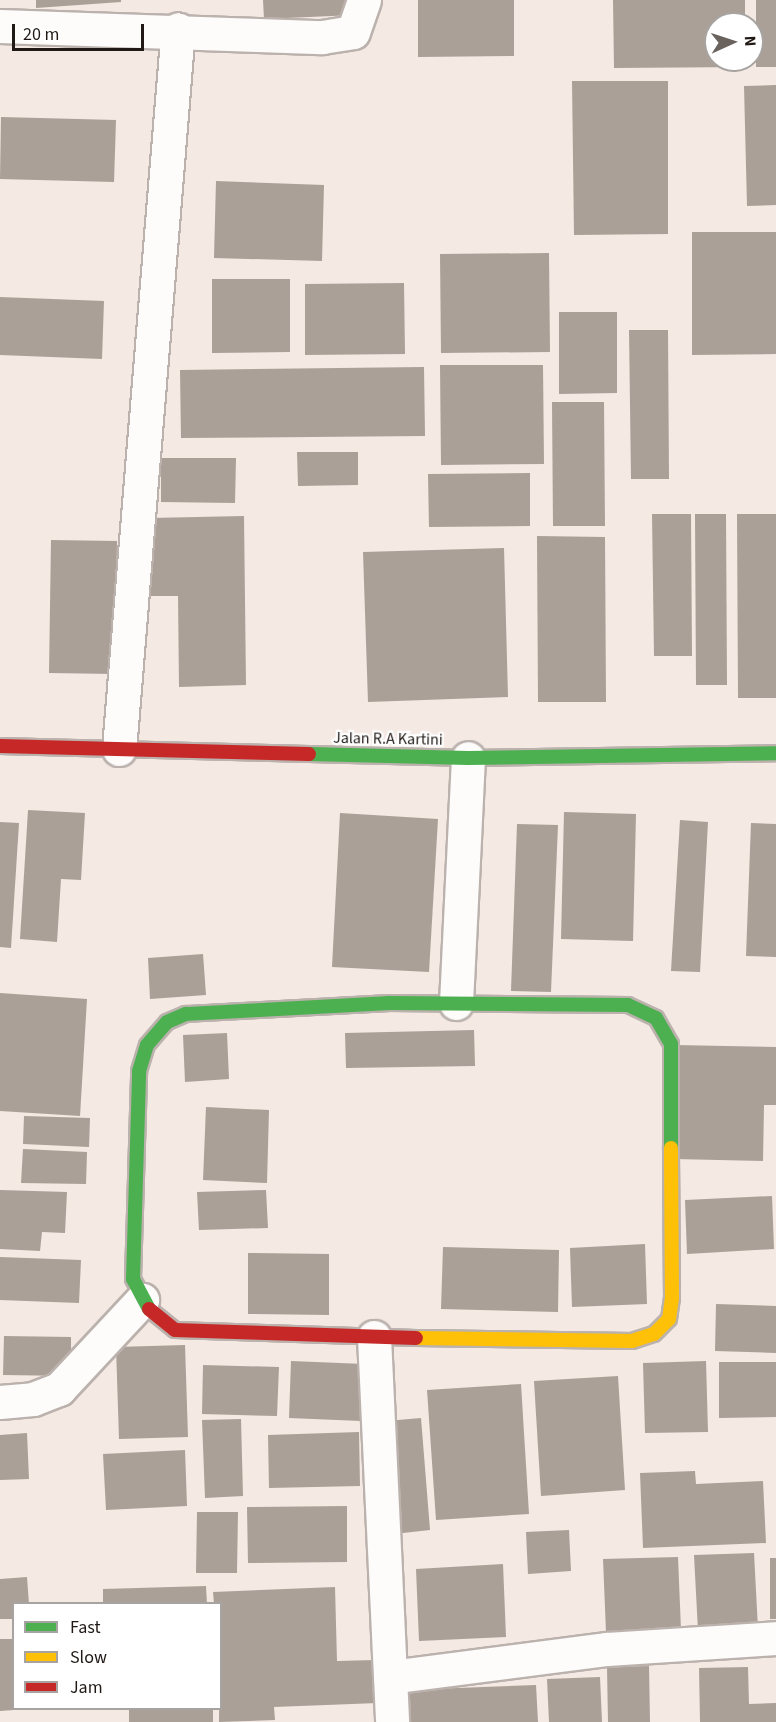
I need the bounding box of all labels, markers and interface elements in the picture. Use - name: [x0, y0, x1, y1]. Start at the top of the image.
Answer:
- scale bar: [15, 12, 147, 50]
- north arrow: [704, 12, 764, 72]
- text: 20 m: [23, 22, 59, 47]
- text: N: [739, 35, 761, 47]
- street label: Jalan R.A Kartini: [333, 728, 443, 750]
- legend: [12, 1602, 222, 1710]
- text: Fast: [70, 1615, 101, 1640]
- text: Slow: [70, 1645, 107, 1670]
- text: Jam: [70, 1675, 103, 1700]

